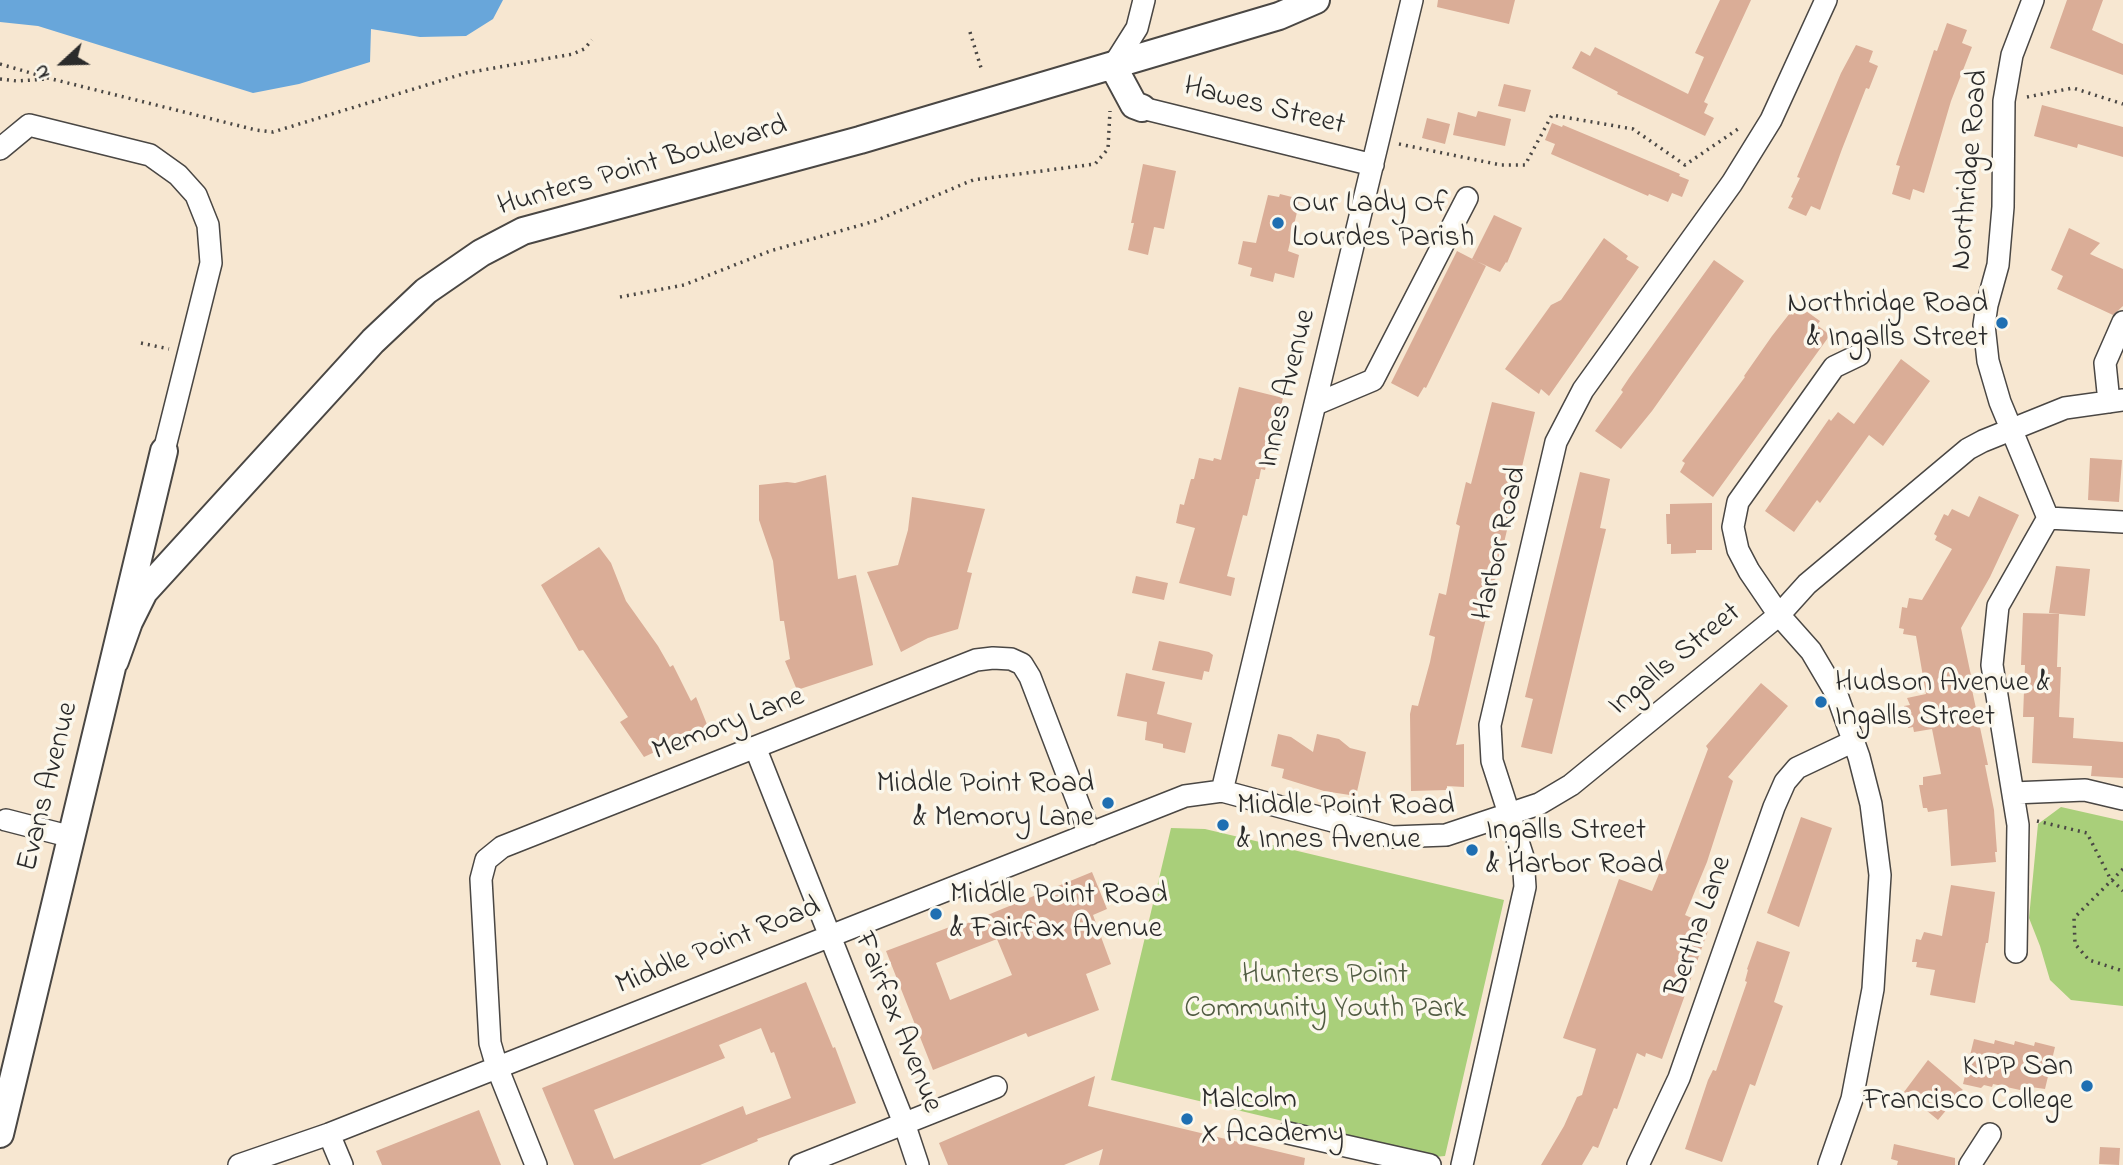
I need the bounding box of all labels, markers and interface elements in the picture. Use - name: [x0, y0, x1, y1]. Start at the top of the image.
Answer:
- north arrow: [28, 28, 98, 98]
- text: N: [28, 60, 58, 82]
- street label: Northridge Road: [1945, 68, 1999, 272]
- street label: Hawes Street: [1180, 71, 1348, 145]
- street label: Hunters Point Boulevard: [494, 109, 792, 227]
- place label: Our Lady Of Lourdes Parish: [1292, 188, 1474, 258]
- marker: Our Lady Of Lourdes Parish: [1270, 215, 1286, 231]
- place label: Northridge Road & Ingalls Street: [1787, 288, 1988, 358]
- street label: Innes Avenue: [1252, 306, 1326, 472]
- marker: Northridge Road & Ingalls Street: [1994, 315, 2010, 331]
- street label: Harbor Road: [1467, 464, 1537, 624]
- street label: Ingalls Street: [1603, 597, 1749, 725]
- place label: Hudson Avenue & Ingalls Street: [1835, 667, 2050, 738]
- street label: Memory Lane: [648, 681, 810, 771]
- marker: Hudson Avenue & Ingalls Street: [1813, 694, 1829, 710]
- street label: Evans Avenue: [12, 699, 88, 875]
- place label: Middle Point Road & Memory Lane: [877, 768, 1094, 838]
- place label: Middle Point Road & Innes Avenue: [1237, 790, 1454, 860]
- marker: Middle Point Road & Memory Lane: [1100, 795, 1116, 811]
- place label: Ingalls Street & Harbor Road: [1486, 815, 1664, 886]
- marker: Middle Point Road & Innes Avenue: [1215, 817, 1231, 833]
- marker: Ingalls Street & Harbor Road: [1464, 842, 1480, 858]
- street label: Bertha Lane: [1660, 852, 1742, 1002]
- place label: Middle Point Road & Fairfax Avenue: [950, 879, 1167, 950]
- street label: Middle Point Road: [611, 891, 827, 1005]
- marker: Middle Point Road & Fairfax Avenue: [928, 906, 944, 922]
- street label: Fairfax Avenue: [844, 928, 948, 1118]
- park label: Hunters Point Community Youth Park: [1184, 959, 1466, 1030]
- place label: KIPP San Francisco College: [1864, 1051, 2073, 1122]
- marker: KIPP San Francisco College: [2079, 1078, 2095, 1094]
- place label: Malcolm X Academy: [1201, 1084, 1344, 1154]
- marker: Malcolm X Academy: [1179, 1111, 1195, 1127]

